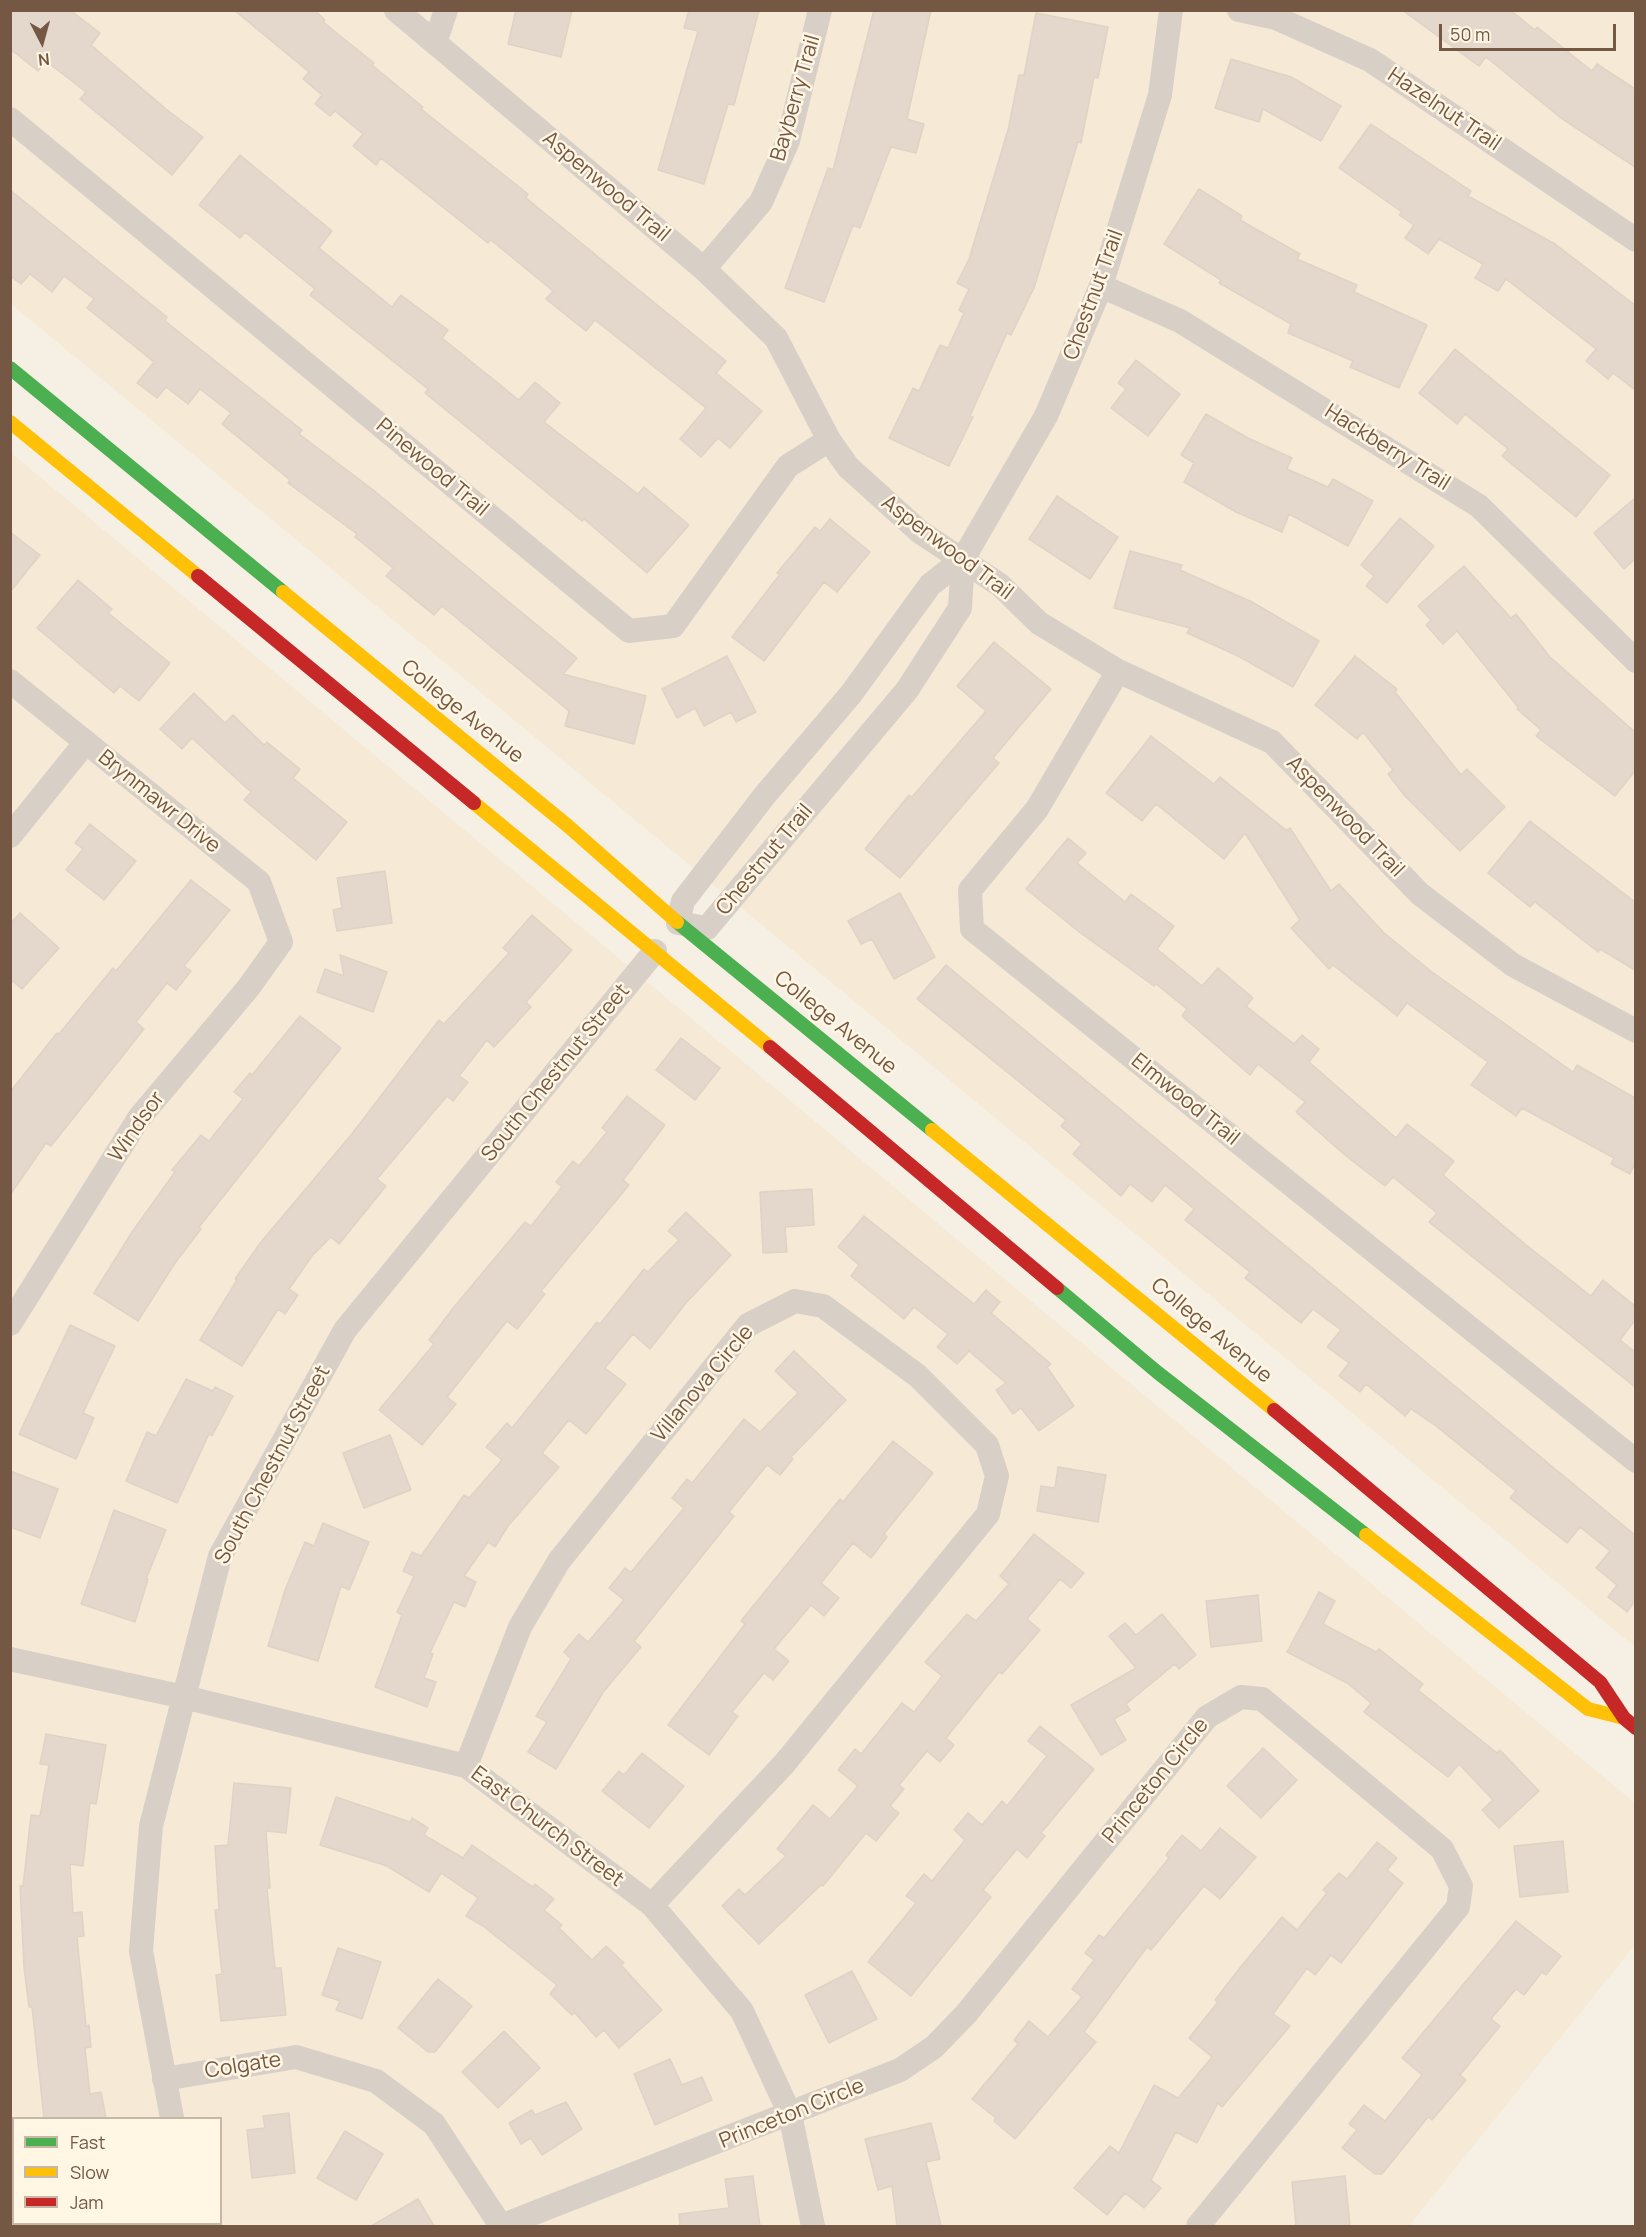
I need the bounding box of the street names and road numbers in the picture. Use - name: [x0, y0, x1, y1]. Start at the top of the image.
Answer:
- street label: Bayberry Trail: [766, 32, 826, 164]
- street label: Hazelnut Trail: [1383, 63, 1505, 157]
- street label: Aspenwood Trail: [537, 126, 675, 248]
- street label: Chestnut Trail: [1059, 226, 1129, 364]
- street label: Hackberry Trail: [1320, 399, 1454, 497]
- street label: Pinewood Trail: [371, 414, 493, 522]
- street label: Aspenwood Trail: [876, 490, 1018, 606]
- street label: College Avenue: [396, 655, 528, 769]
- street label: Brynmawr Drive: [93, 745, 225, 859]
- street label: Aspenwood Trail: [1281, 751, 1409, 883]
- street label: Chestnut Trail: [711, 799, 819, 921]
- street label: College Avenue: [769, 966, 901, 1080]
- street label: South Chestnut Street: [477, 979, 635, 1167]
- street label: Elmwood Trail: [1126, 1049, 1244, 1151]
- street label: Windsor: [104, 1087, 170, 1167]
- street label: College Avenue: [1145, 1273, 1277, 1389]
- street label: Villanova Circle: [647, 1320, 759, 1448]
- street label: South Chestnut Street: [210, 1361, 336, 1569]
- street label: Princeton Circle: [1098, 1713, 1214, 1849]
- street label: East Church Street: [466, 1761, 628, 1893]
- street label: Colgate: [203, 2048, 283, 2084]
- street label: Princeton Circle: [716, 2073, 868, 2155]

